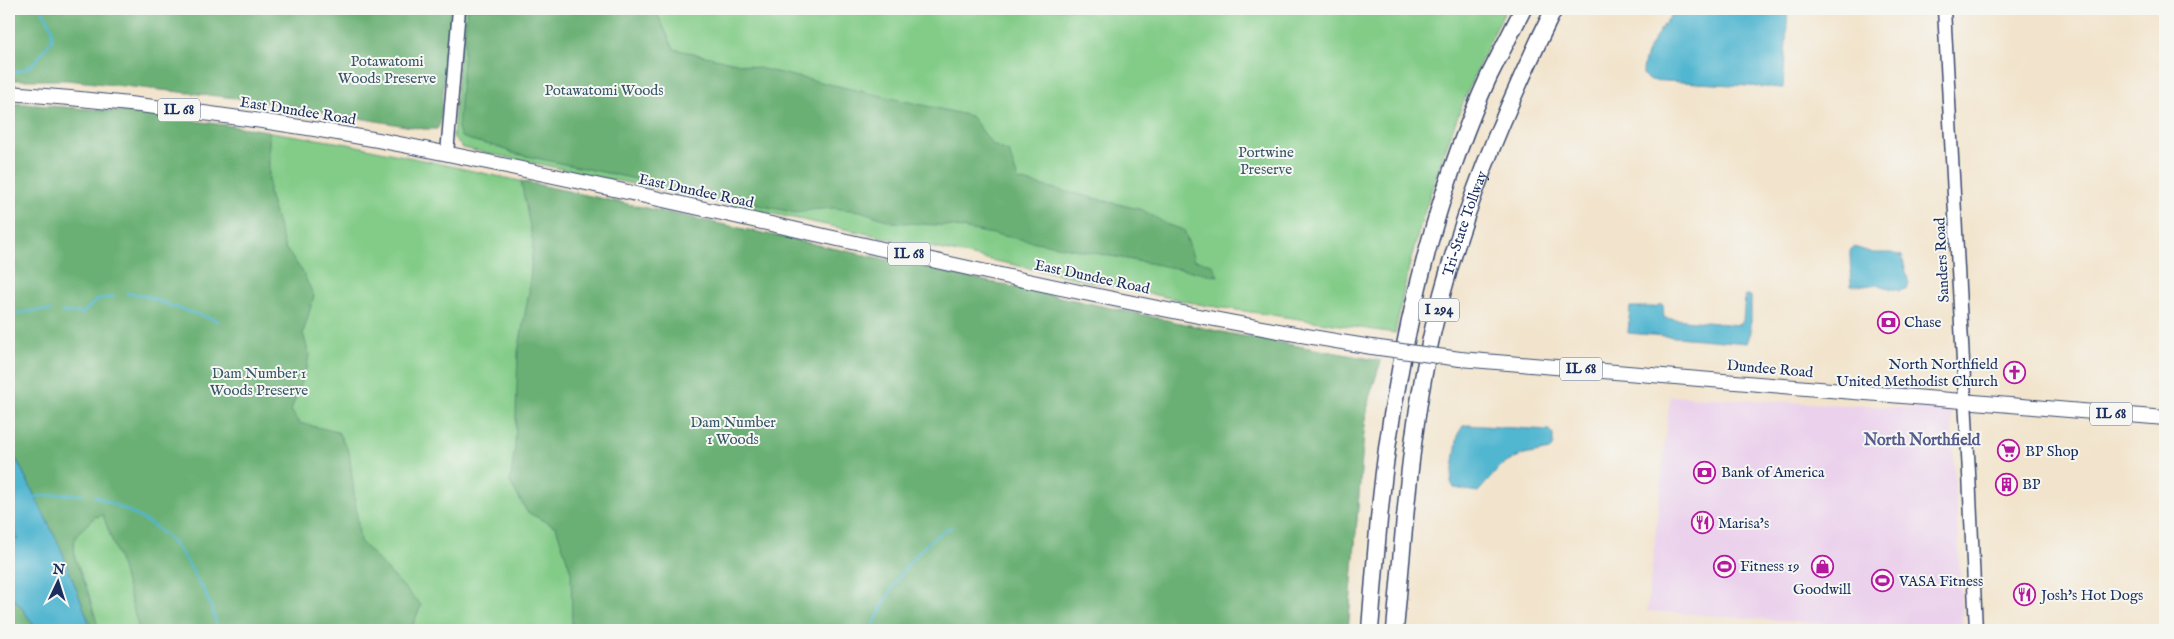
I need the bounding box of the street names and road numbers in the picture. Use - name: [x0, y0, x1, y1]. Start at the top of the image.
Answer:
- street label: East Dundee Road: [239, 92, 358, 130]
- road number: IL 68: [158, 98, 200, 122]
- street label: Tri-State Tollway: [1438, 167, 1492, 278]
- street label: East Dundee Road: [637, 170, 756, 213]
- street label: Sanders Road: [1930, 216, 1954, 303]
- road number: IL 68: [888, 242, 930, 266]
- street label: East Dundee Road: [1033, 256, 1152, 299]
- road number: I 294: [1419, 298, 1459, 322]
- street label: Dundee Road: [1726, 356, 1815, 382]
- road number: IL 68: [1560, 358, 1602, 380]
- road number: IL 68: [2090, 402, 2132, 426]

